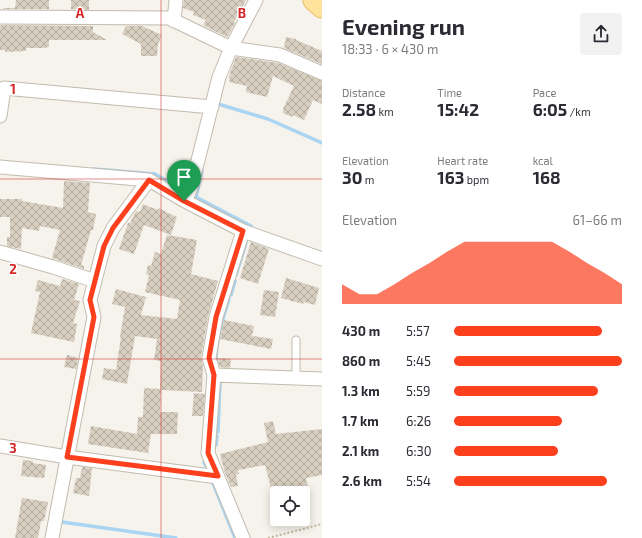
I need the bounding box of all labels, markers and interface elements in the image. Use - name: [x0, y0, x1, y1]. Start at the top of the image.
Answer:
- text: A: [76, 5, 85, 21]
- text: B: [238, 5, 246, 21]
- text: Evening run: [342, 13, 465, 39]
- button: share: [580, 13, 622, 55]
- text: 18:33 · 6 × 430 m: [342, 41, 438, 57]
- text: 1: [10, 81, 16, 97]
- text: Distance: [342, 86, 385, 99]
- text: Time: [437, 86, 462, 99]
- text: Pace: [533, 86, 556, 99]
- text: 2.58: [342, 99, 376, 119]
- text: 15:42: [437, 99, 479, 119]
- text: 6:05: [533, 99, 567, 119]
- text: km: [376, 105, 394, 118]
- text: /km: [567, 105, 591, 118]
- text: Elevation: [342, 154, 389, 167]
- text: Heart rate: [437, 154, 488, 167]
- text: kcal: [533, 154, 553, 167]
- pin: [167, 160, 201, 201]
- icon: arrive: [173, 166, 195, 188]
- text: 30: [342, 167, 362, 187]
- text: 163: [437, 167, 464, 187]
- text: 168: [533, 167, 561, 187]
- text: m: [362, 173, 374, 186]
- text: bpm: [464, 173, 489, 186]
- text: Elevation: [342, 212, 397, 228]
- text: 61–66 m: [573, 212, 622, 228]
- text: 2: [9, 261, 17, 277]
- text: 430 m: [342, 323, 380, 339]
- text: 5:57: [406, 323, 430, 339]
- text: 860 m: [342, 353, 380, 369]
- text: 5:45: [406, 353, 431, 369]
- text: 1.3 km: [342, 383, 380, 399]
- text: 5:59: [406, 383, 430, 399]
- text: 1.7 km: [342, 413, 379, 429]
- text: 6:26: [406, 413, 431, 429]
- text: 3: [9, 440, 17, 456]
- text: 2.1 km: [342, 443, 379, 459]
- text: 6:30: [406, 443, 432, 459]
- text: 2.6 km: [342, 473, 382, 489]
- text: 5:54: [406, 473, 431, 489]
- map controls: [270, 486, 310, 526]
- button: locate: [270, 486, 310, 526]

